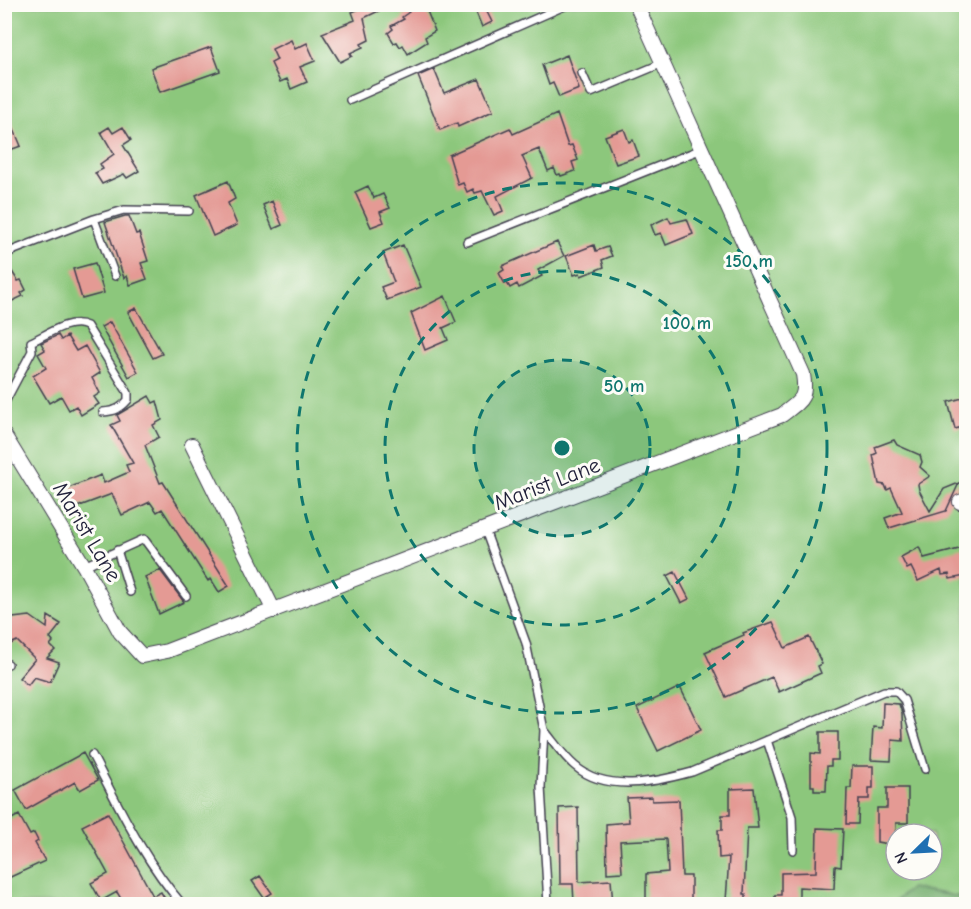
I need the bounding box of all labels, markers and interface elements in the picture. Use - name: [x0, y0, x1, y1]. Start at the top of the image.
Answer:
- text: 150 m: [725, 251, 773, 272]
- text: 100 m: [663, 313, 711, 334]
- text: 50 m: [604, 376, 644, 397]
- centre of rings: [552, 438, 572, 458]
- street label: Marist Lane: [490, 452, 604, 516]
- street label: Marist Lane: [47, 478, 127, 586]
- north arrow: [884, 822, 944, 882]
- text: N: [891, 849, 912, 866]

